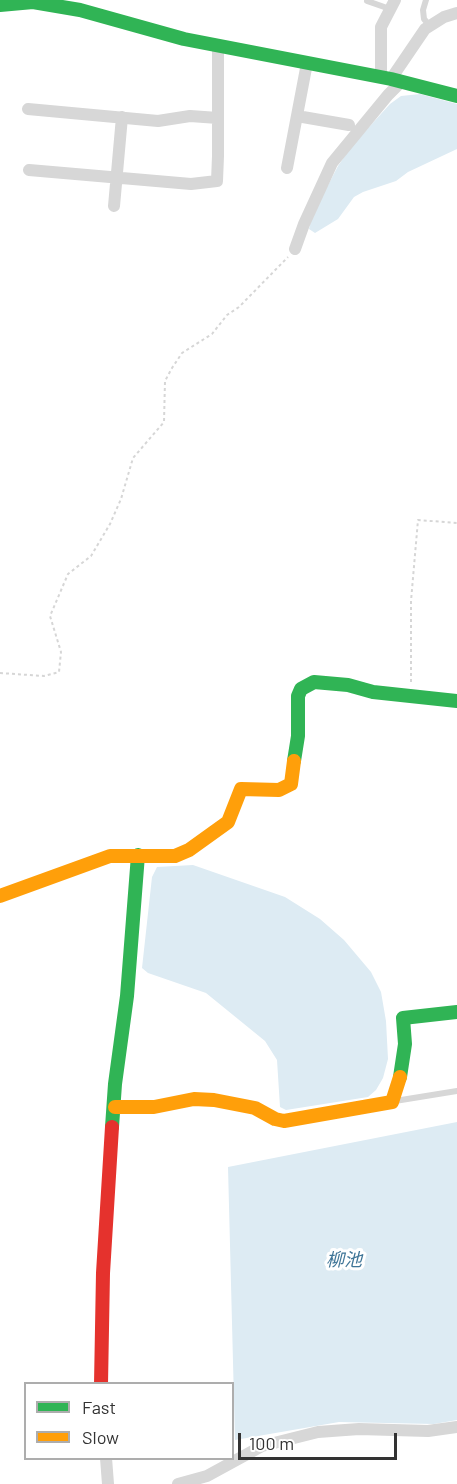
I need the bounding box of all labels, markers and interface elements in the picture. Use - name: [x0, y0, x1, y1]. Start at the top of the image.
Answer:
- water label: 柳池: [326, 1249, 362, 1271]
- legend: [24, 1382, 234, 1460]
- text: Fast: [82, 1396, 116, 1418]
- scale bar: [241, 1421, 400, 1459]
- text: Slow: [82, 1426, 119, 1448]
- text: 100 m: [249, 1432, 294, 1454]

